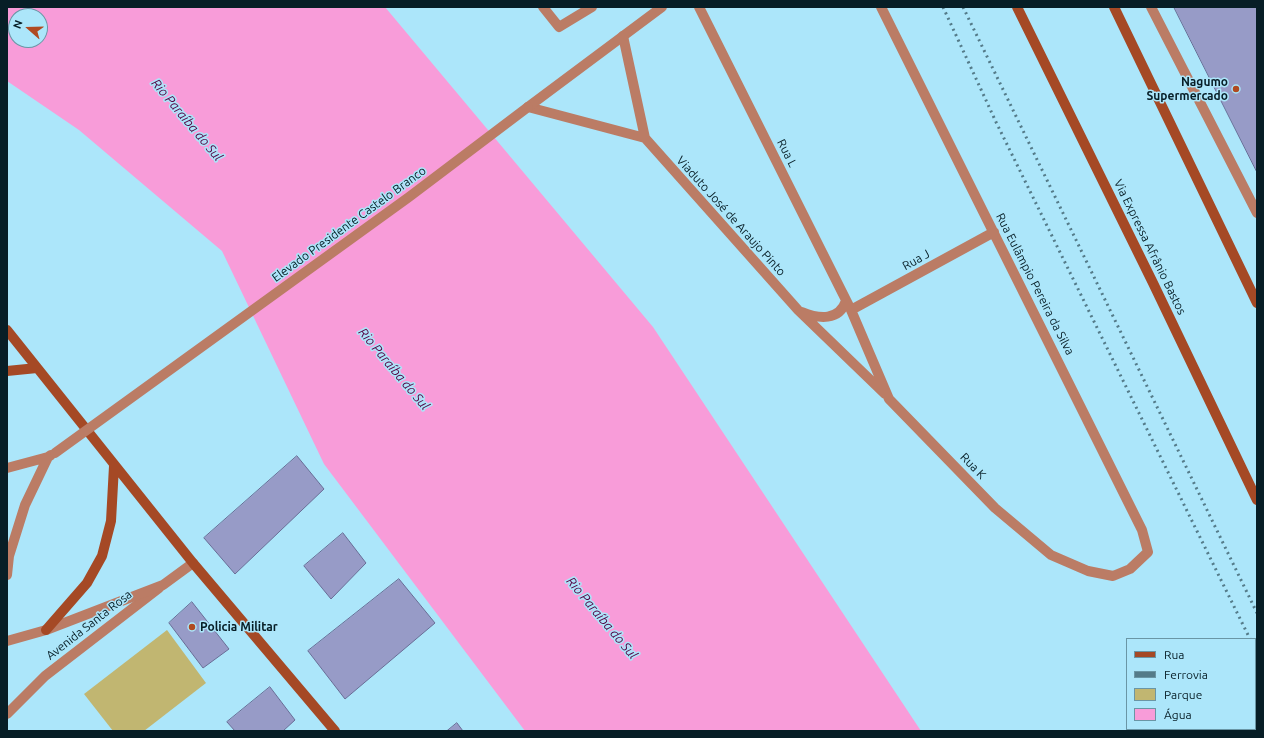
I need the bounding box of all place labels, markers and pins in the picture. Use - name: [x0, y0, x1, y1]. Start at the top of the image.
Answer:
- place label: Nagumo Supermercado: [1146, 75, 1228, 103]
- marker: Nagumo Supermercado: [1231, 84, 1241, 94]
- place label: Policia Militar: [200, 620, 278, 634]
- marker: Policia Militar: [187, 622, 197, 632]

